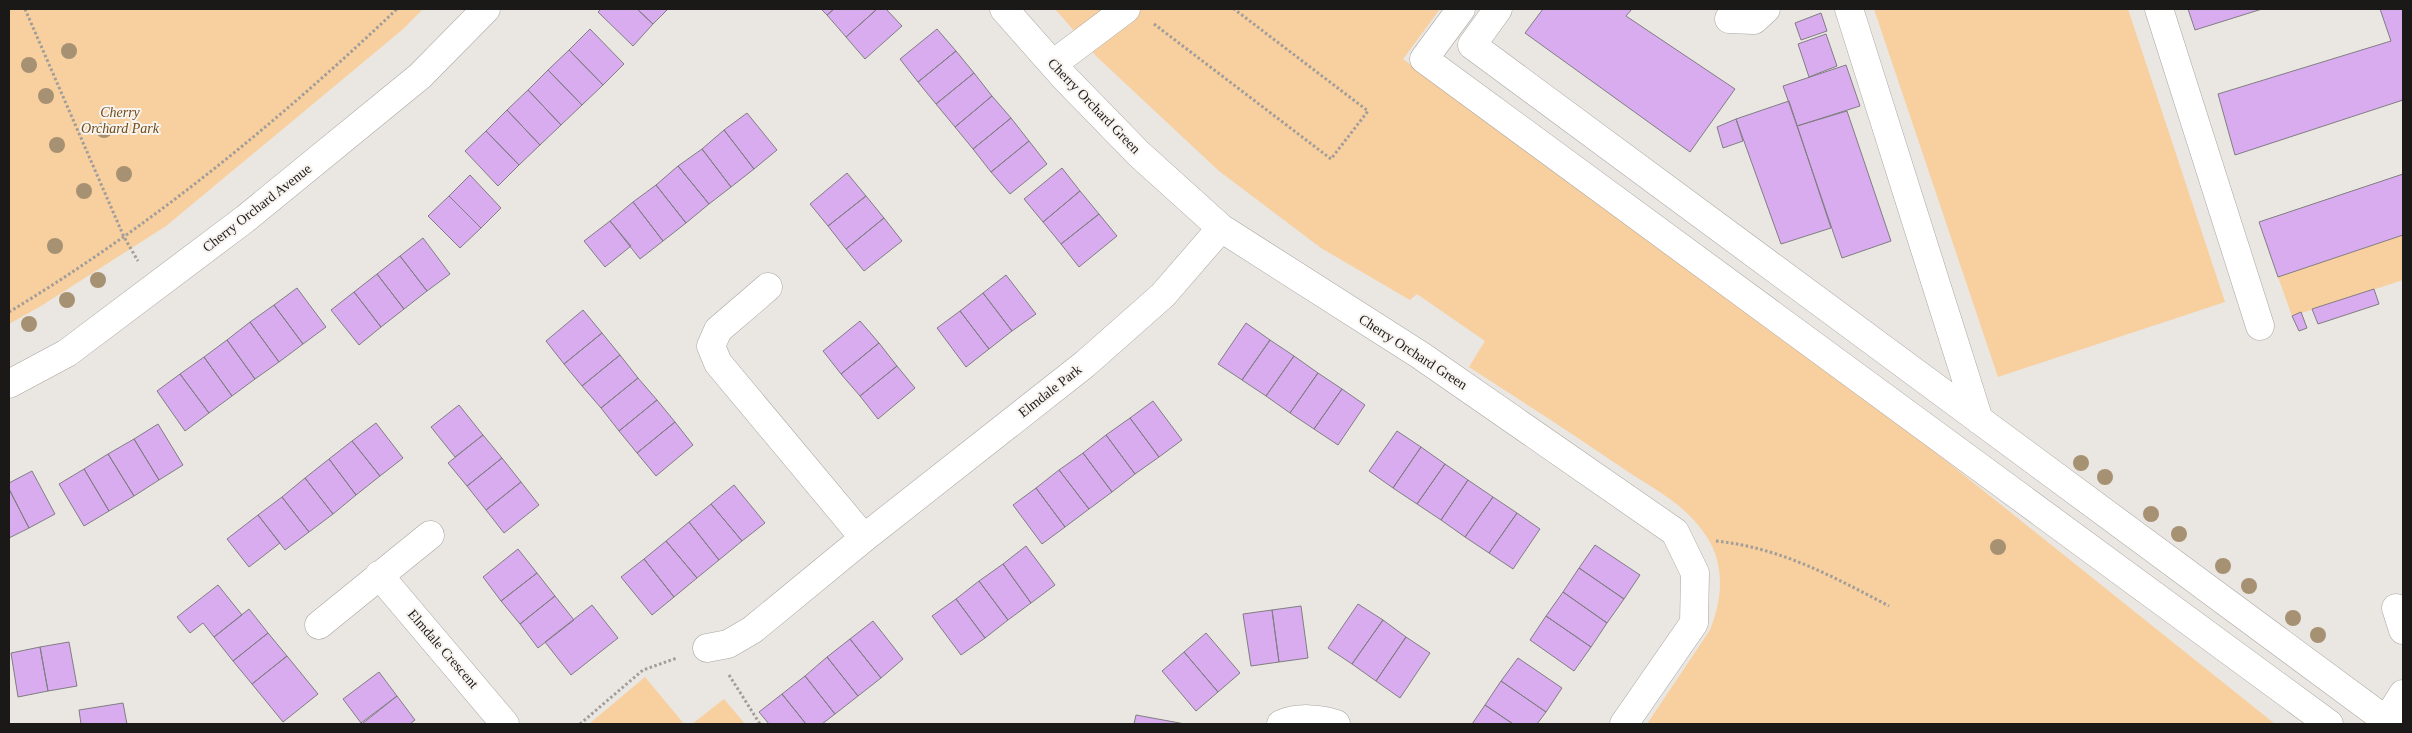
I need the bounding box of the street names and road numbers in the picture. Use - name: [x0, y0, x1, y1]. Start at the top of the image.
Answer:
- street label: Cherry Orchard Green: [1045, 55, 1143, 157]
- street label: Cherry Orchard Avenue: [200, 161, 314, 255]
- street label: Cherry Orchard Green: [1356, 311, 1470, 393]
- street label: Elmdale Park: [1016, 362, 1084, 420]
- street label: Elmdale Crescent: [405, 607, 481, 691]

